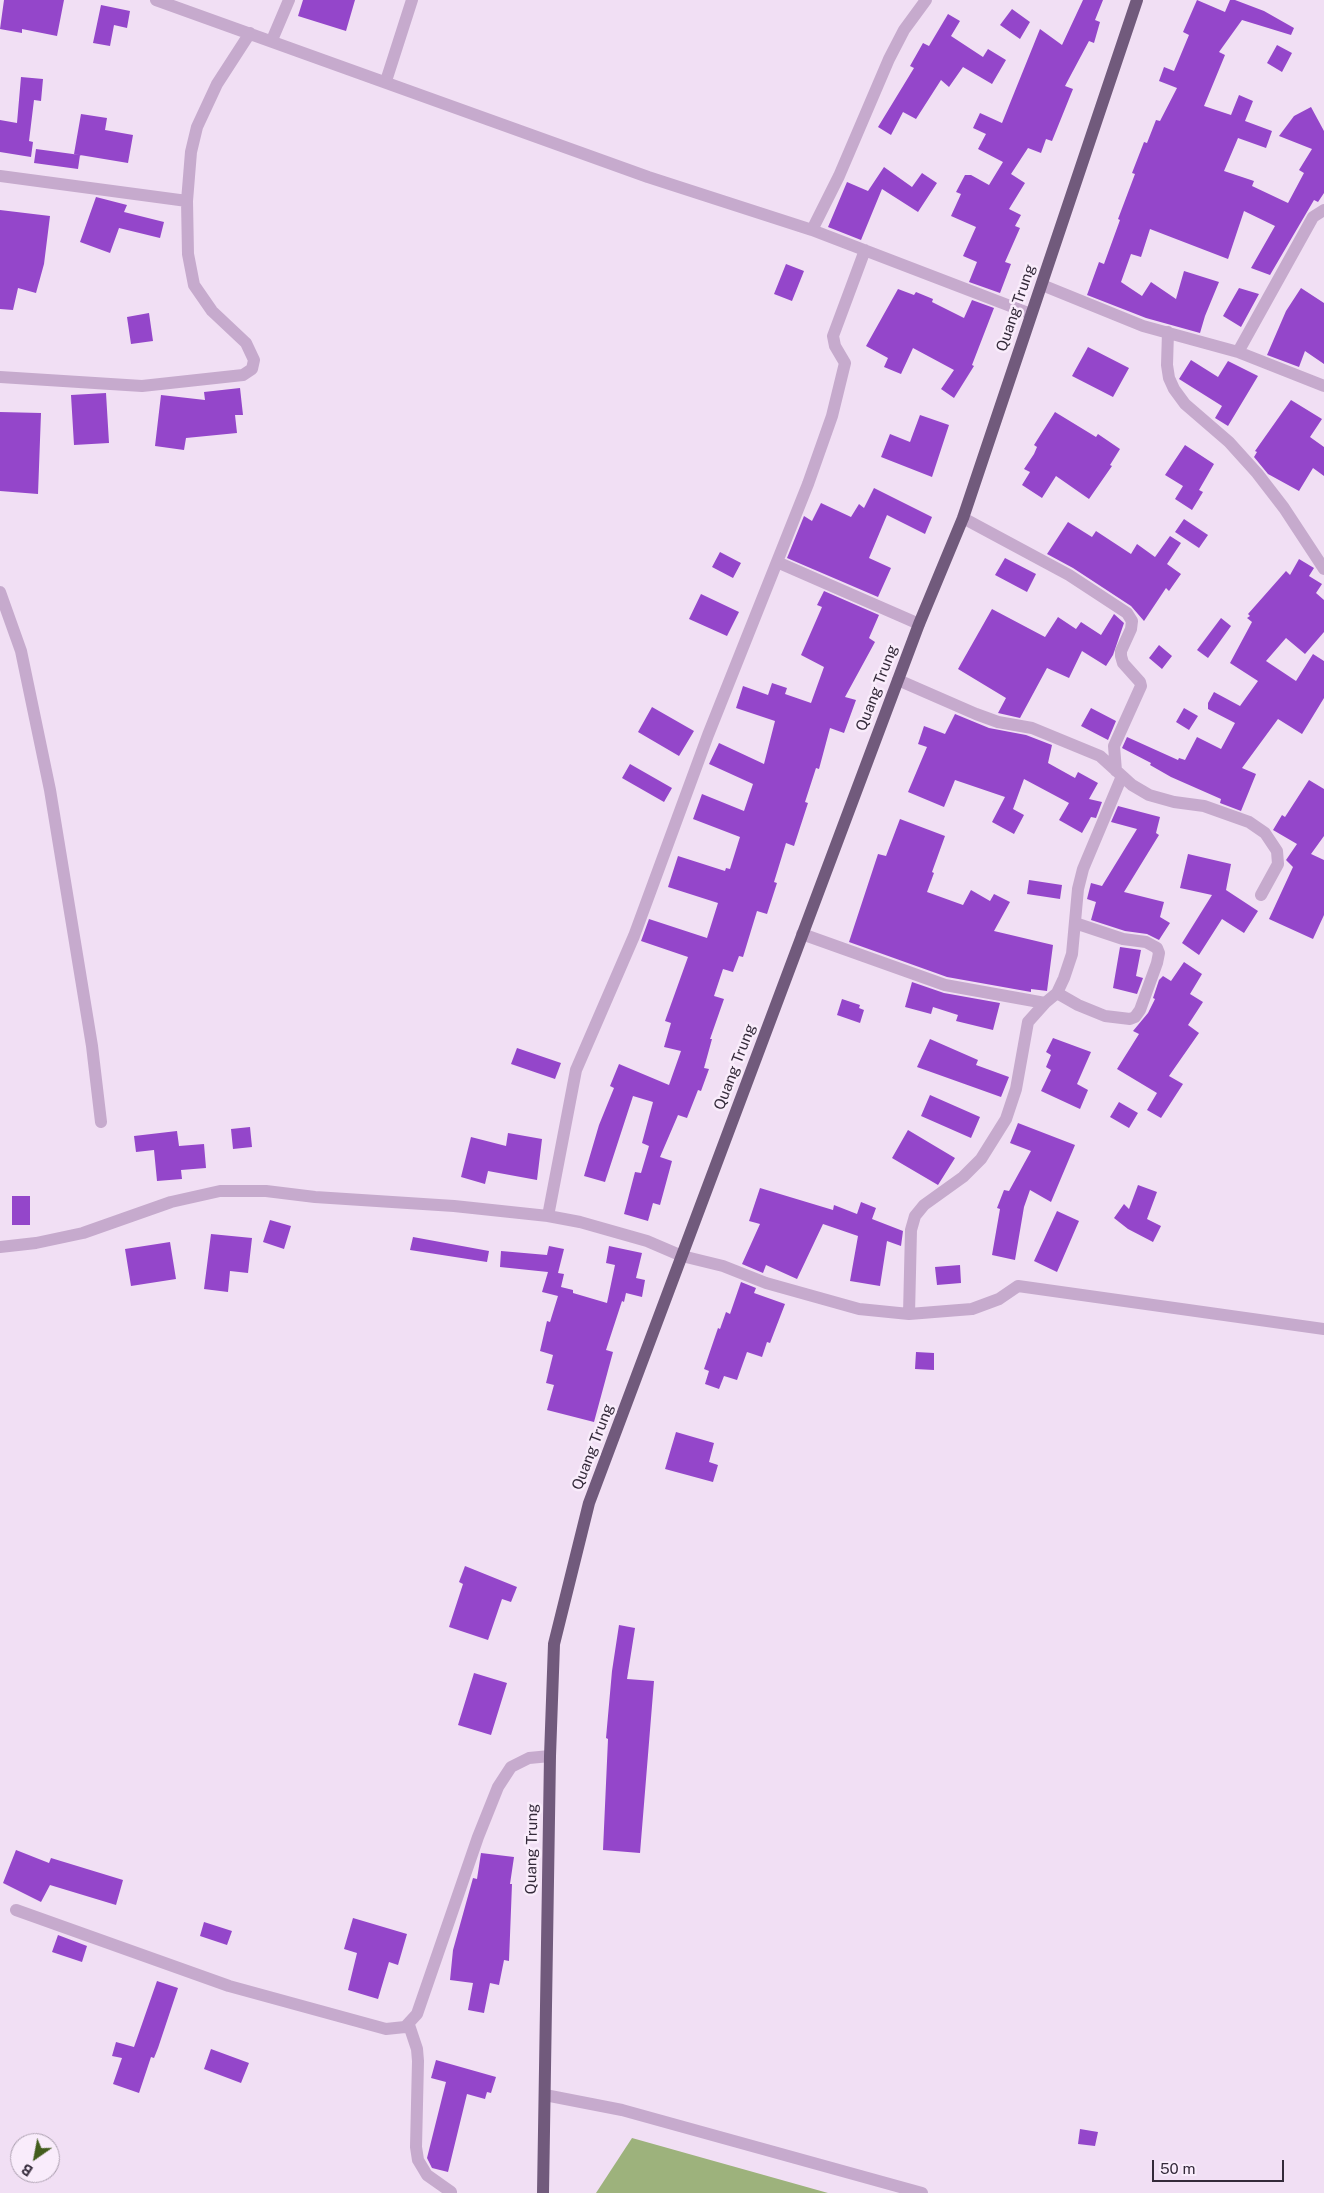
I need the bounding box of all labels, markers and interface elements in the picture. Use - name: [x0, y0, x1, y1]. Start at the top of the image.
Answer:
- street label: Quang Trung: [993, 262, 1039, 354]
- street label: Quang Trung: [852, 642, 902, 734]
- street label: Quang Trung: [710, 1021, 760, 1113]
- street label: Quang Trung: [568, 1401, 618, 1493]
- street label: Quang Trung: [522, 1803, 542, 1895]
- north arrow: [10, 2133, 60, 2183]
- scale bar: [1154, 2150, 1286, 2182]
- text: B: [19, 2160, 36, 2179]
- text: 50 m: [1160, 2160, 1195, 2177]

